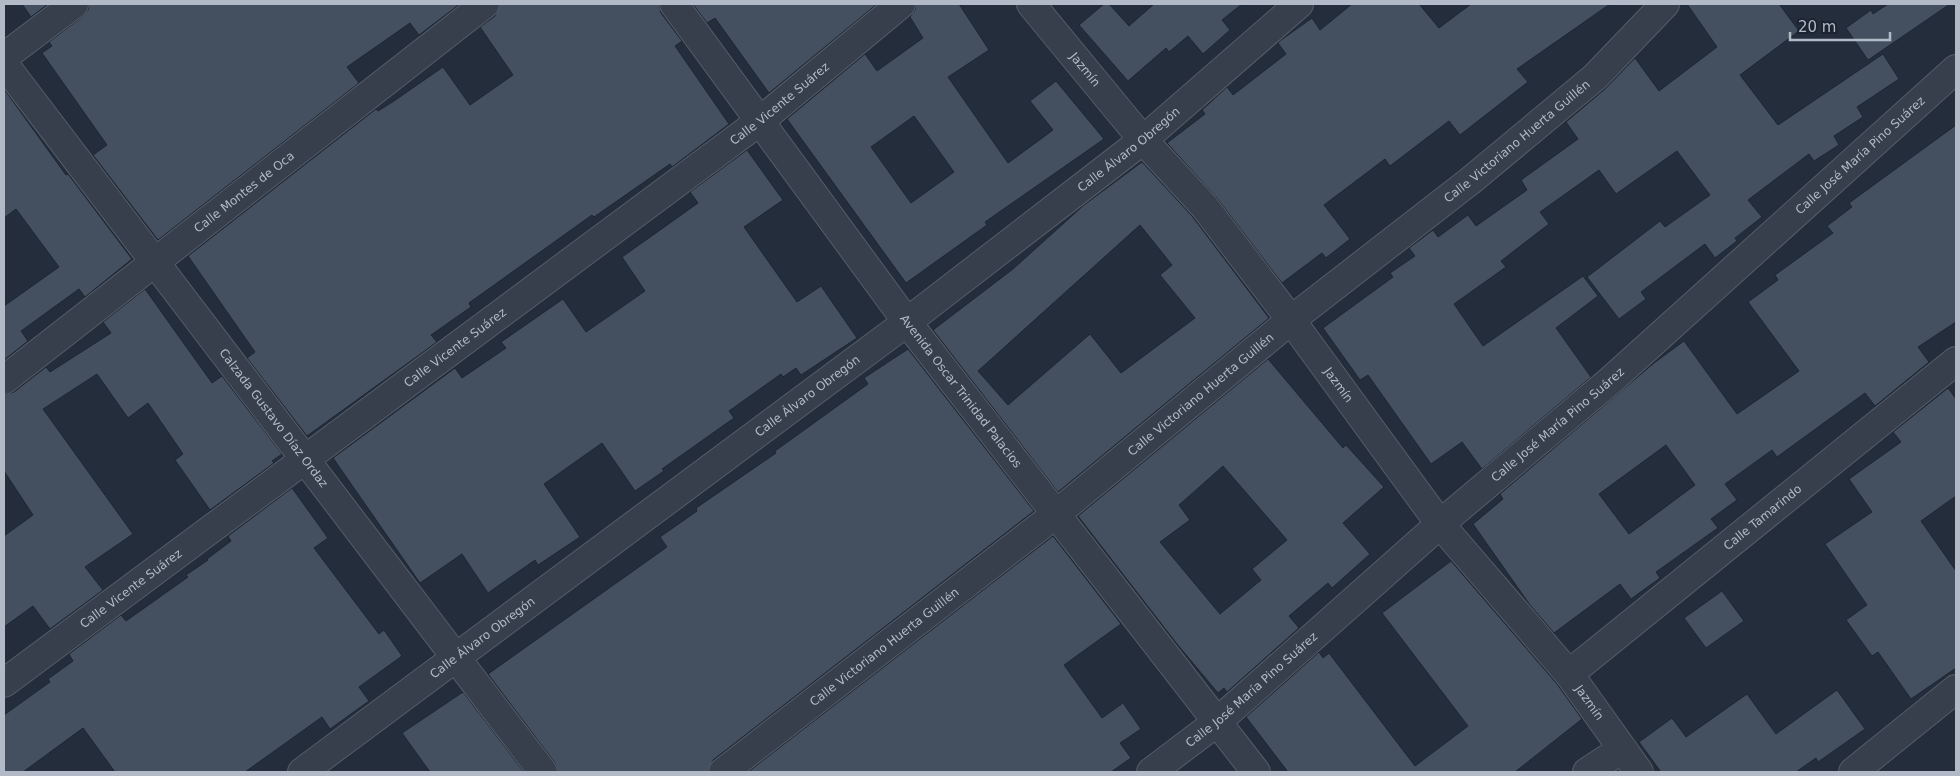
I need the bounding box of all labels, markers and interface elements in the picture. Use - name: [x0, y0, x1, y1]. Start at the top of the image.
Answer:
- scale bar: [1790, 10, 1890, 42]
- text: 20 m: [1798, 18, 1836, 36]
- street label: Jazmín: [1066, 49, 1103, 89]
- street label: Calle Vicente Suárez: [727, 60, 832, 148]
- street label: Calle Victoriano Huerta Guillén: [1441, 77, 1593, 206]
- street label: Calle José María Pino Suárez: [1793, 94, 1928, 217]
- street label: Calle Álvaro Obregón: [1075, 104, 1183, 195]
- street label: Calle Montes de Oca: [191, 149, 297, 236]
- street label: Calle Vicente Suárez: [401, 305, 509, 390]
- street label: Avenida Oscar Trinidad Palacios: [897, 312, 1024, 471]
- street label: Calle Victoriano Huerta Guillén: [1125, 330, 1277, 459]
- street label: Calzada Gustavo Díaz Ordaz: [216, 346, 331, 490]
- street label: Calle Álvaro Obregón: [752, 352, 863, 440]
- street label: Jazmín: [1321, 364, 1356, 405]
- street label: Calle José María Pino Suárez: [1489, 365, 1627, 485]
- street label: Calle Tamarindo: [1721, 482, 1804, 553]
- street label: Calle Vicente Suárez: [77, 546, 185, 631]
- street label: Calle Victoriano Huerta Guillén: [807, 585, 962, 709]
- street label: Calle Álvaro Obregón: [427, 594, 538, 681]
- street label: Calle José María Pino Suárez: [1183, 629, 1320, 750]
- street label: Jazmín: [1572, 681, 1607, 723]

